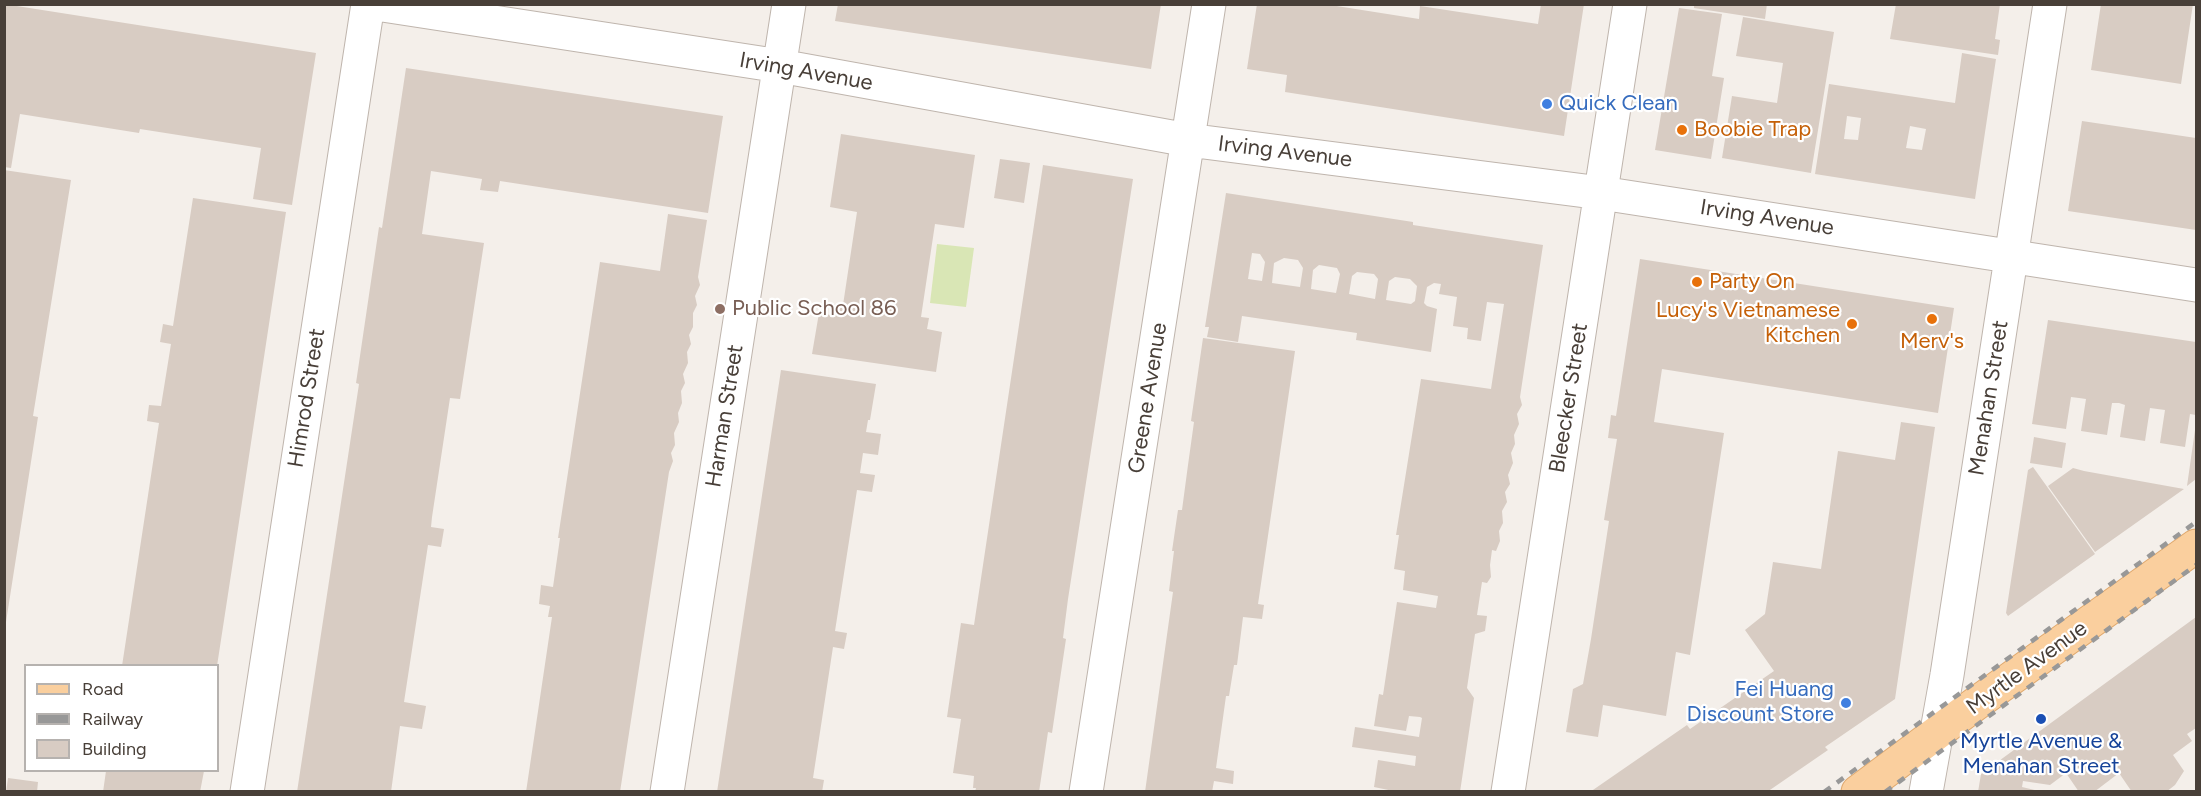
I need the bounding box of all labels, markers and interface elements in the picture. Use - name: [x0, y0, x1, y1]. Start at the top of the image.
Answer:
- street label: Irving Avenue: [737, 47, 875, 97]
- place label: Quick Clean: [1559, 91, 1678, 117]
- marker: Quick Clean: [1540, 97, 1554, 111]
- place label: Boobie Trap: [1694, 117, 1811, 143]
- marker: Boobie Trap: [1675, 123, 1689, 137]
- street label: Irving Avenue: [1216, 131, 1354, 173]
- street label: Irving Avenue: [1698, 194, 1836, 242]
- place label: Party On: [1709, 269, 1795, 295]
- marker: Party On: [1690, 275, 1704, 289]
- place label: Public School 86: [732, 296, 897, 322]
- place label: Lucy's Vietnamese Kitchen: [1656, 298, 1840, 350]
- marker: Public School 86: [713, 302, 727, 316]
- marker: Merv's: [1925, 312, 1939, 326]
- marker: Lucy's Vietnamese Kitchen: [1845, 317, 1859, 331]
- street label: Menahan Street: [1964, 318, 2014, 478]
- street label: Greene Avenue: [1123, 321, 1173, 475]
- street label: Bleecker Street: [1544, 321, 1594, 475]
- street label: Himrod Street: [283, 327, 331, 469]
- place label: Merv's: [1900, 329, 1964, 355]
- street label: Harman Street: [701, 343, 749, 489]
- street label: Myrtle Avenue: [1962, 615, 2092, 721]
- legend: [24, 664, 219, 772]
- place label: Fei Huang Discount Store: [1687, 677, 1834, 728]
- text: Road: [82, 678, 123, 700]
- marker: Fei Huang Discount Store: [1839, 696, 1853, 710]
- text: Railway: [82, 708, 143, 730]
- marker: Myrtle Avenue & Menahan Street: [2034, 712, 2048, 726]
- place label: Myrtle Avenue & Menahan Street: [1960, 729, 2122, 780]
- text: Building: [82, 738, 147, 760]

